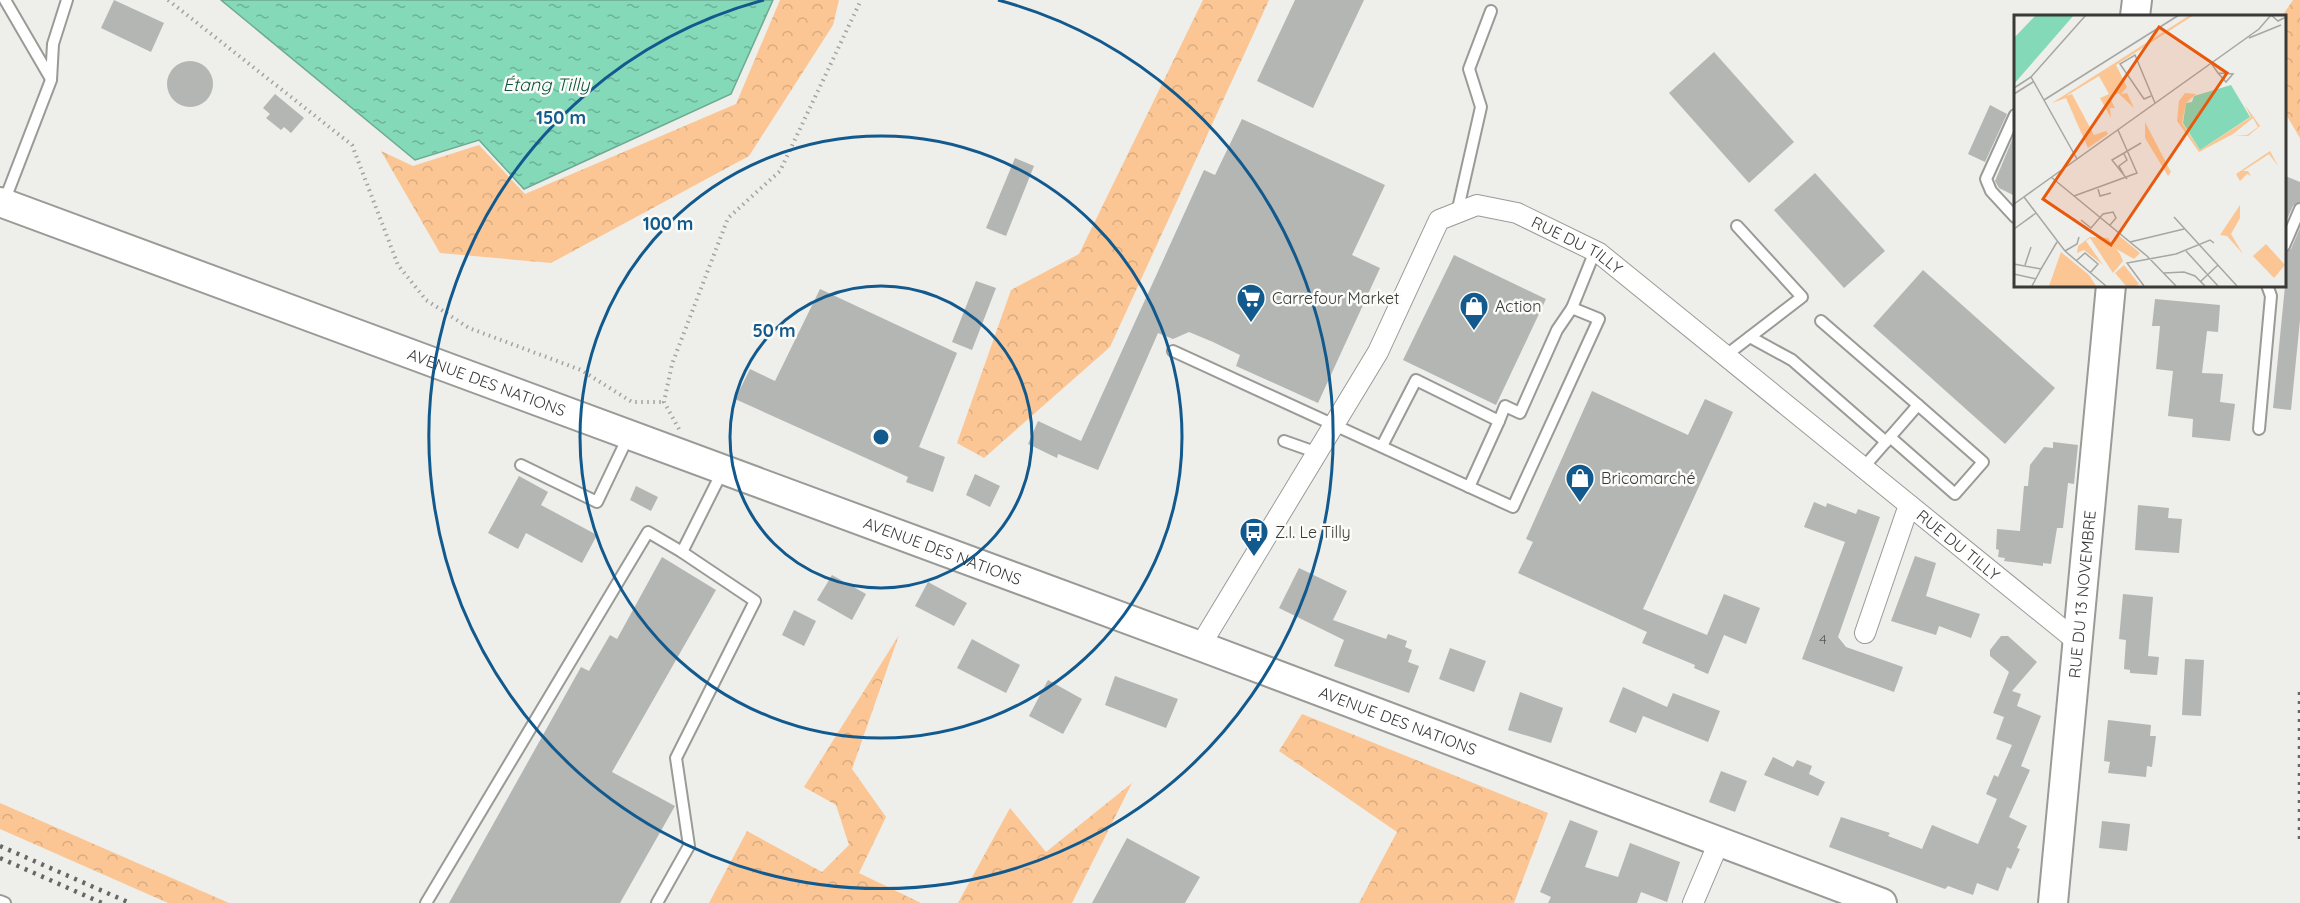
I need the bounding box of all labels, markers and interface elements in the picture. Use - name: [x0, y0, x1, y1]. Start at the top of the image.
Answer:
- inset map: [2014, 15, 2285, 286]
- water label: Étang Tilly: [503, 73, 591, 96]
- text: 150 m: [536, 106, 586, 129]
- text: 100 m: [643, 212, 693, 235]
- street label: RUE DU TILLY: [1528, 212, 1627, 278]
- supermarket icon: Carrefour Market: [1235, 282, 1267, 324]
- place label: Carrefour Market: [1272, 288, 1399, 308]
- shop icon: Action: [1458, 290, 1490, 332]
- place label: Action: [1495, 296, 1541, 316]
- text: 50 m: [752, 319, 796, 342]
- street label: AVENUE DES NATIONS: [405, 344, 569, 420]
- centre of rings: [871, 427, 891, 447]
- shop icon: Bricomarché: [1564, 462, 1596, 504]
- place label: Bricomarché: [1601, 468, 1695, 488]
- street label: RUE DU TILLY: [1913, 505, 2004, 585]
- street label: RUE DU 13 NOVEMBRE: [2064, 510, 2100, 679]
- street label: AVENUE DES NATIONS: [861, 512, 1024, 589]
- bus stop icon: Z.I. Le Tilly: [1238, 516, 1270, 558]
- place label: Z.I. Le Tilly: [1275, 522, 1351, 542]
- house number: 4: [1819, 630, 1827, 648]
- street label: AVENUE DES NATIONS: [1316, 682, 1480, 759]

